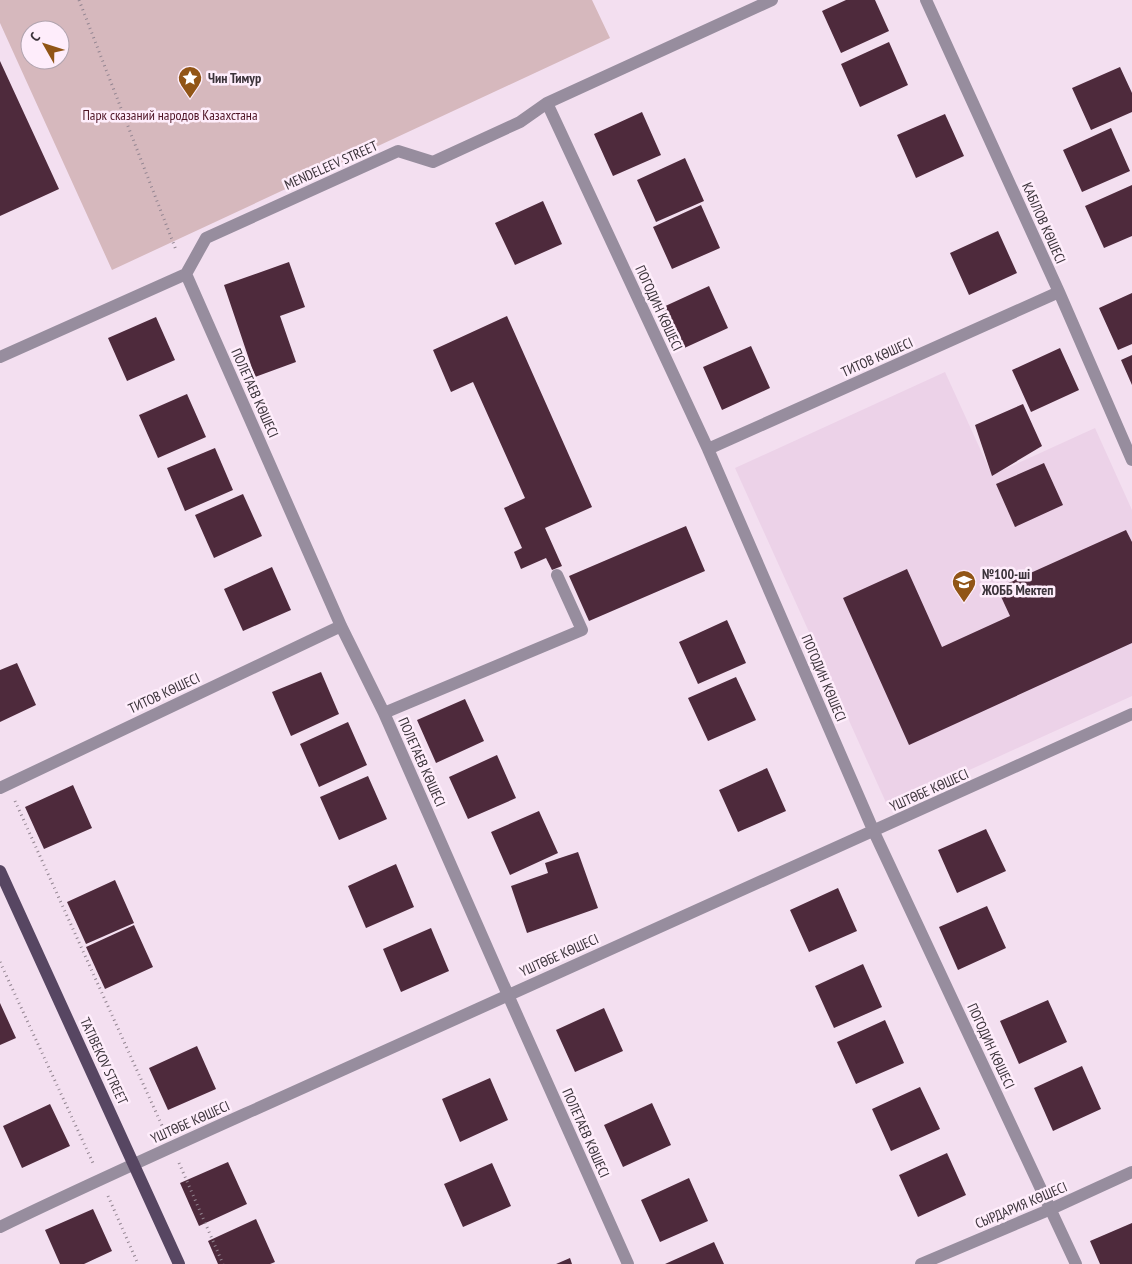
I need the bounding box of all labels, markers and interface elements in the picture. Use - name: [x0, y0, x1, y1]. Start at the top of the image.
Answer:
- north arrow: [20, 20, 70, 70]
- text: С: [26, 28, 44, 45]
- place icon: Чин Тимур: [177, 65, 203, 99]
- place label: Чин Тимур: [208, 69, 261, 87]
- park label: Парк сказаний народов Казахстана: [82, 106, 258, 124]
- street label: MENDELEEV STREET: [282, 136, 381, 194]
- street label: КАБІЛОВ КӨШЕСІ: [1018, 180, 1070, 266]
- street label: ПОГОДИН КӨШЕСІ: [631, 262, 687, 354]
- street label: ТИТОВ КӨШЕСІ: [838, 333, 916, 381]
- street label: ПОЛЕТАЕВ КӨШЕСІ: [227, 346, 283, 440]
- place label: №100-ші ЖОББ Мектеп: [981, 565, 1053, 599]
- school or university icon: №100-ші ЖОББ Мектеп: [951, 569, 977, 603]
- street label: ПОГОДИН КӨШЕСІ: [798, 632, 850, 724]
- street label: ТИТОВ КӨШЕСІ: [125, 669, 203, 717]
- street label: ПОЛЕТАЕВ КӨШЕСІ: [394, 715, 450, 809]
- street label: ҮШТӨБЕ КӨШЕСІ: [887, 765, 971, 815]
- street label: ҮШТӨБЕ КӨШЕСІ: [517, 930, 601, 980]
- street label: ПОГОДИН КӨШЕСІ: [963, 1000, 1019, 1092]
- street label: TATIBEKOV STREET: [76, 1015, 132, 1108]
- street label: ПОЛЕТАЕВ КӨШЕСІ: [558, 1086, 614, 1180]
- street label: ҮШТӨБЕ КӨШЕСІ: [148, 1097, 232, 1147]
- street label: СЫРДАРИЯ КӨШЕСІ: [972, 1178, 1070, 1232]

